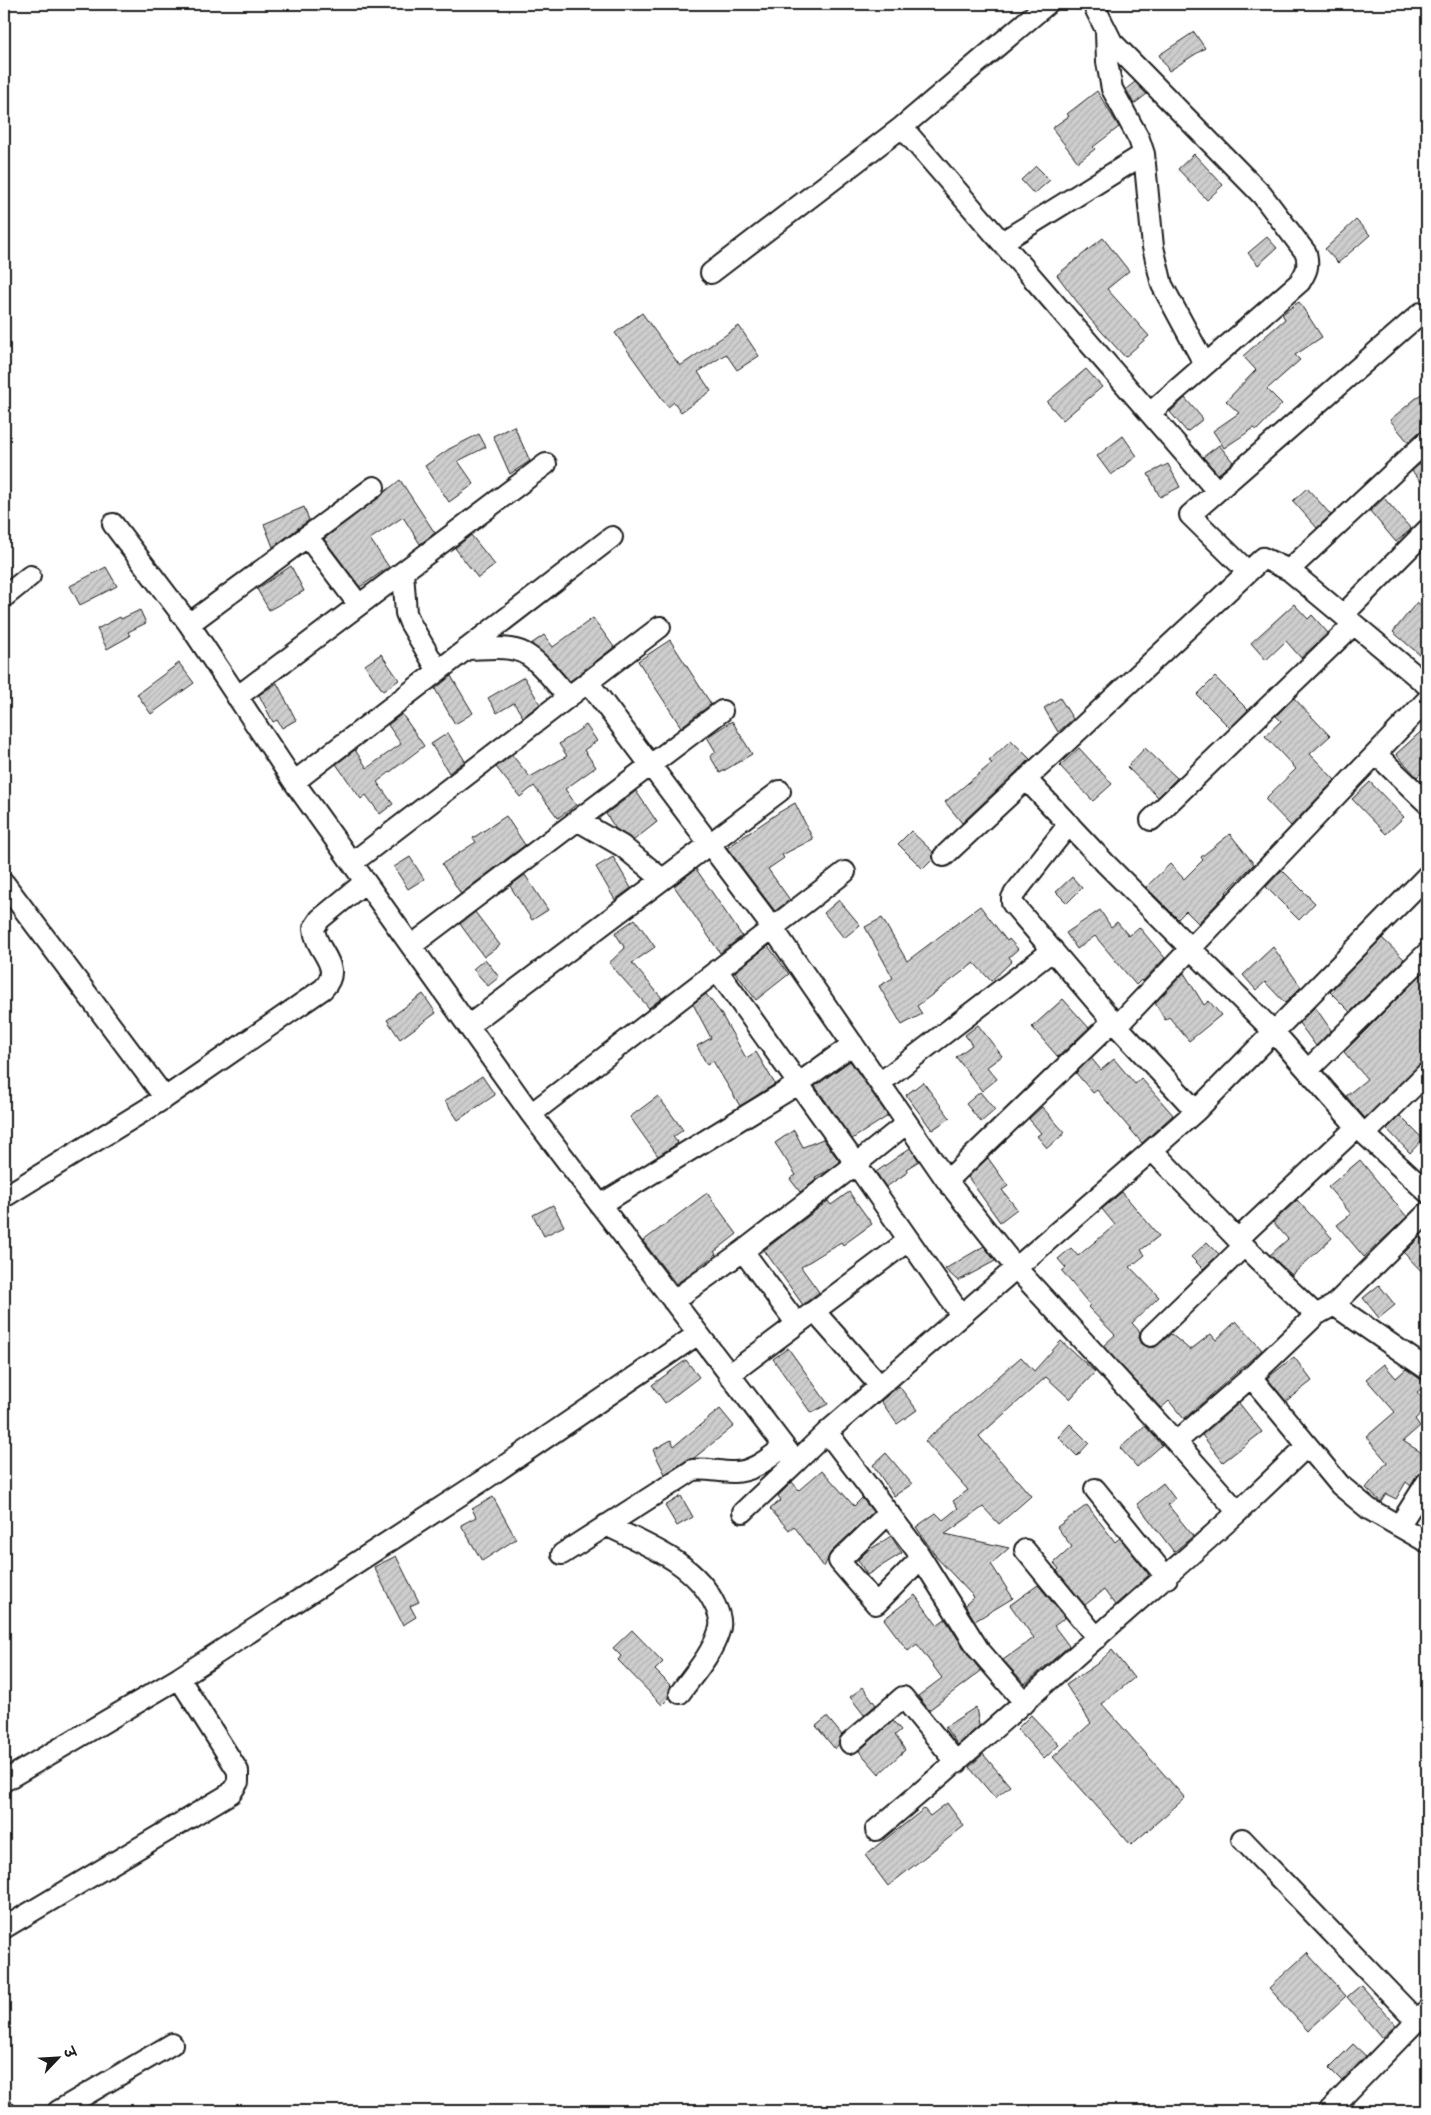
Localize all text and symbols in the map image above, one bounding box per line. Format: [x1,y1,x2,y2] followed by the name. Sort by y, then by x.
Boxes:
[32,2032,82,2082] north arrow
[58,2043,80,2062] text: उ

